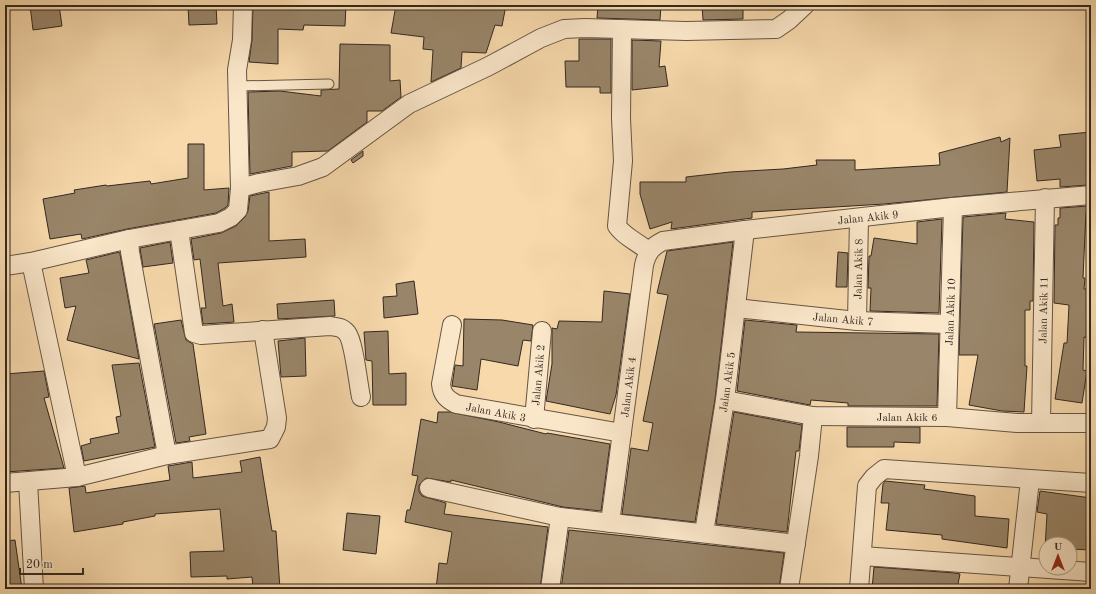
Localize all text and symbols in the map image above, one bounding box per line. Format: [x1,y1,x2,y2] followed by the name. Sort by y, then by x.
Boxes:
[837,210,899,227] street label: Jalan Akik 9
[853,238,866,300] street label: Jalan Akik 8
[1038,276,1051,344] street label: Jalan Akik 11
[945,278,958,346] street label: Jalan Akik 10
[812,312,874,329] street label: Jalan Akik 7
[531,344,548,406] street label: Jalan Akik 2
[719,351,738,413] street label: Jalan Akik 5
[620,356,639,418] street label: Jalan Akik 4
[465,402,527,425] street label: Jalan Akik 3
[876,413,938,424] street label: Jalan Akik 6
[1038,536,1078,576] north arrow
[1054,542,1063,553] text: U
[20,550,83,576] scale bar
[26,559,53,571] text: 20 m

